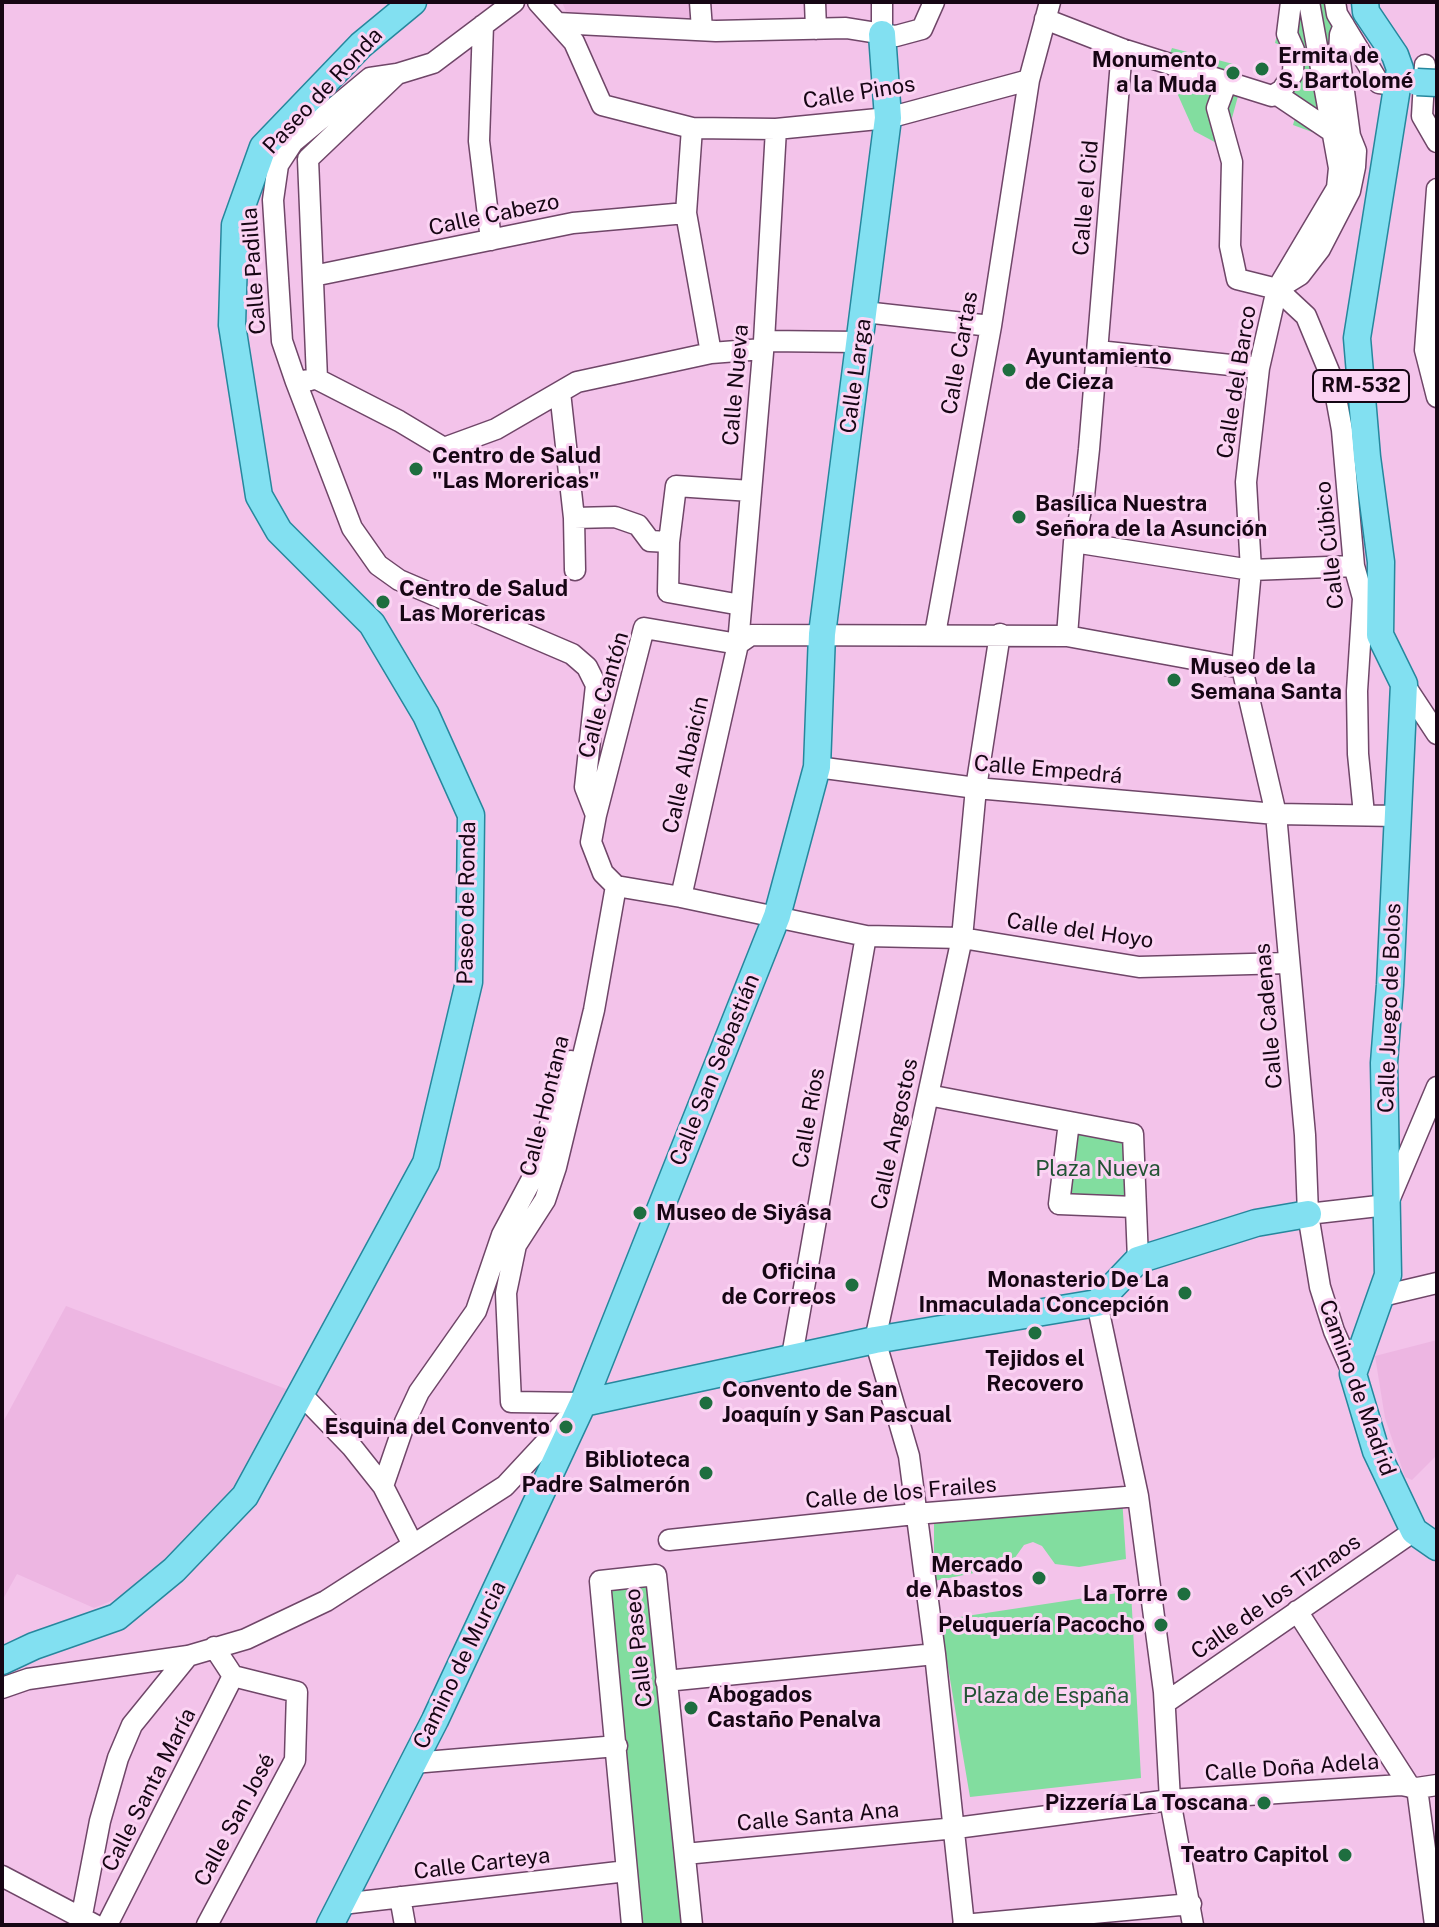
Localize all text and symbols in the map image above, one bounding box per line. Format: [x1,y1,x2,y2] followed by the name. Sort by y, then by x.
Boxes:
[258,22,388,160] street label: Paseo de Ronda
[1278,43,1413,94] place label: Ermita de S. Bartolomé
[1092,47,1217,98] place label: Monumento a la Muda
[1253,60,1271,78] marker: Ermita de S. Bartolomé
[1224,64,1242,82] marker: Monumento a la Muda
[801,71,917,115] street label: Calle Pinos
[1068,139,1104,257] street label: Calle el Cid
[426,188,562,242] street label: Calle Cabezo
[236,207,272,335] street label: Calle Padilla
[936,289,984,417] street label: Calle Cartas
[1212,304,1262,460] street label: Calle del Barco
[835,317,877,435] street label: Calle Larga
[718,323,754,447] street label: Calle Nueva
[1025,344,1172,396] place label: Ayuntamiento de Cieza
[1000,361,1018,379] marker: Ayuntamiento de Cieza
[1313,370,1409,402] road number: RM-532
[432,443,601,494] place label: Centro de Salud "Las Morericas"
[407,460,425,478] marker: Centro de Salud "Las Morericas"
[1310,480,1350,610] street label: Calle Cúbico
[1035,491,1267,542] place label: Basílica Nuestra Señora de la Asunción
[1010,508,1028,526] marker: Basílica Nuestra Señora de la Asunción
[399,576,568,628] place label: Centro de Salud Las Morericas
[374,593,392,611] marker: Centro de Salud Las Morericas
[573,629,635,761] street label: Calle Cantón
[1190,654,1342,706] place label: Museo de la Semana Santa
[1165,671,1183,689] marker: Museo de la Semana Santa
[657,694,715,836] street label: Calle Albaicín
[973,750,1123,790] street label: Calle Empedrá
[452,821,482,985] street label: Paseo de Ronda
[1373,903,1407,1113] street label: Calle Juego de Bolos
[1005,908,1155,954] street label: Calle del Hoyo
[1249,942,1289,1090] street label: Calle Cadenas
[665,970,765,1170] street label: Calle San Sebastián
[515,1033,575,1179] street label: Calle Hontana
[866,1056,924,1212] street label: Calle Angostos
[787,1066,831,1170] street label: Calle Ríos
[1035,1156,1161,1182] park label: Plaza Nueva
[656,1200,832,1226] place label: Museo de Siyâsa
[631,1204,649,1222] marker: Museo de Siyâsa
[721,1259,836,1310] place label: Oficina de Correos
[918,1267,1169,1318] place label: Monasterio De La Inmaculada Concepción
[843,1276,861,1294] marker: Oficina de Correos
[1176,1284,1194,1302] marker: Monasterio De La Inmaculada Concepción
[1313,1296,1401,1480] street label: Camino de Madrid
[1026,1324,1044,1342] marker: Tejidos el Recovero
[985,1346,1085,1398] place label: Tejidos el Recovero
[722,1377,952,1428] place label: Convento de San Joaquín y San Pascual
[697,1394,715,1412] marker: Convento de San Joaquín y San Pascual
[324,1414,550,1440] place label: Esquina del Convento
[557,1418,575,1436] marker: Esquina del Convento
[522,1447,690,1498] place label: Biblioteca Padre Salmerón
[697,1464,715,1482] marker: Biblioteca Padre Salmerón
[804,1471,998,1515] street label: Calle de los Frailes
[1186,1529,1366,1665] street label: Calle de los Tiznaos
[906,1552,1023,1604] place label: Mercado de Abastos
[1030,1569,1048,1587] marker: Mercado de Abastos
[408,1577,512,1753] street label: Camino de Murcia
[1083,1581,1168,1607] place label: La Torre
[1175,1585,1193,1603] marker: La Torre
[620,1587,658,1709] street label: Calle Paseo
[938,1612,1145,1638] place label: Peluquería Pacocho
[1152,1616,1170,1634] marker: Peluquería Pacocho
[707,1682,881,1734] place label: Abogados Castaño Penalva
[963,1683,1129,1709] park label: Plaza de España
[682,1699,700,1717] marker: Abogados Castaño Penalva
[96,1704,202,1876] street label: Calle Santa María
[189,1749,281,1891] street label: Calle San José
[1204,1749,1380,1787] street label: Calle Doña Adela
[1045,1790,1248,1816] place label: Pizzería La Toscana
[1255,1794,1273,1812] marker: Pizzería La Toscana
[736,1797,900,1837] street label: Calle Santa Ana
[1181,1842,1329,1868] place label: Teatro Capitol
[412,1843,552,1885] street label: Calle Carteya
[1336,1846,1354,1864] marker: Teatro Capitol

